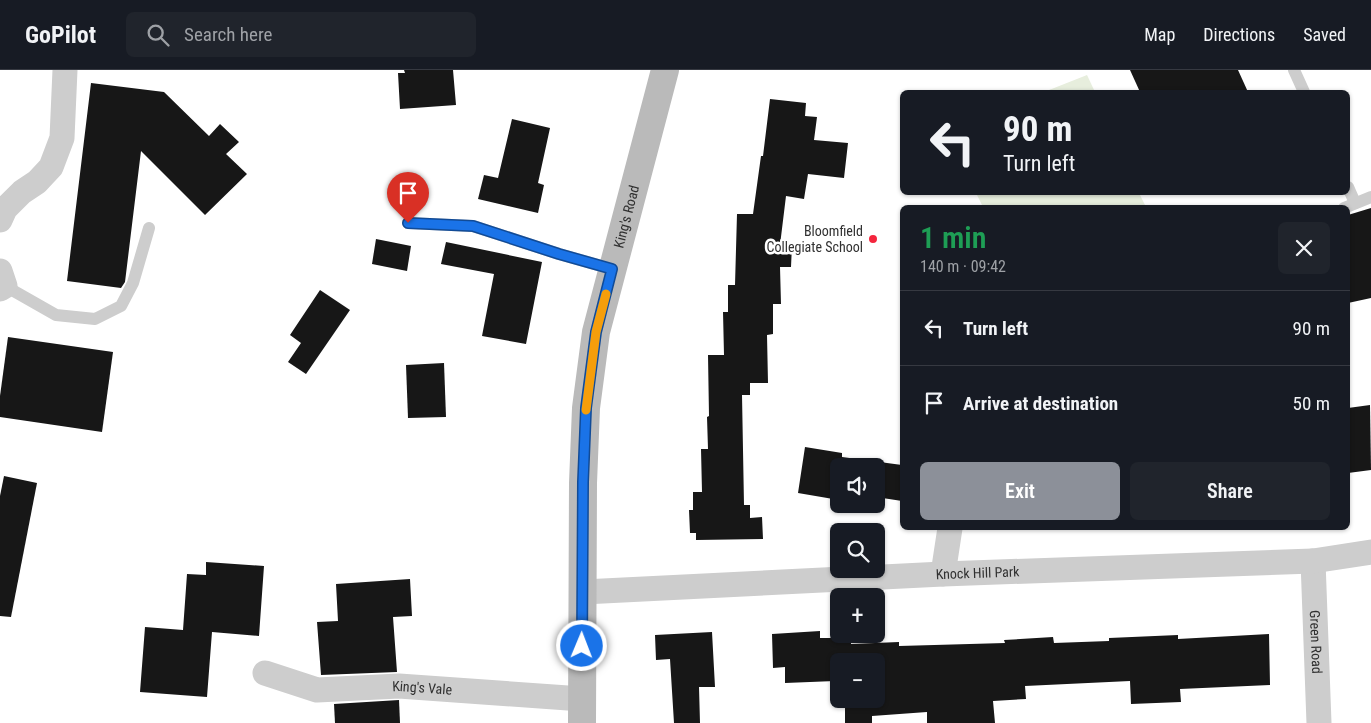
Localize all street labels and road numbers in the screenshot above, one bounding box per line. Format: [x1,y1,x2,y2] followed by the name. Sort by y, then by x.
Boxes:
[610,184,642,250] street label: King's Road
[935,563,1020,582] street label: Knock Hill Park
[1307,610,1325,674] street label: Green Road
[392,678,453,698] street label: King's Vale

